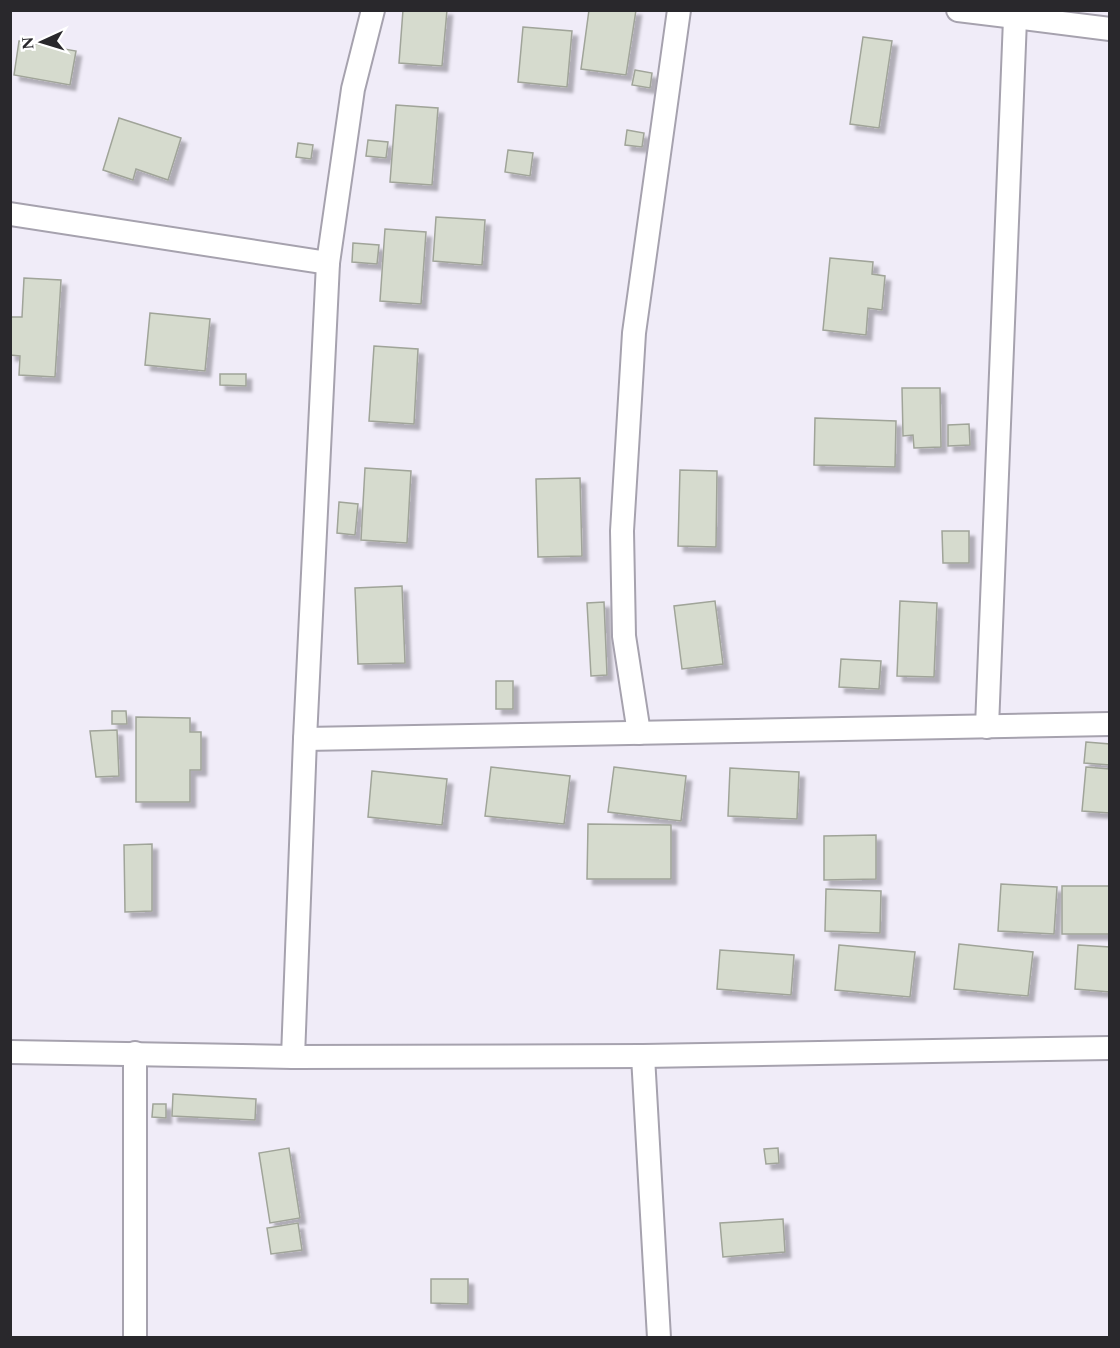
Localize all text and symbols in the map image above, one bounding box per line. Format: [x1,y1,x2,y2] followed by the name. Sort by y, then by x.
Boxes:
[12,12,72,72] north arrow
[16,36,40,50] text: N

